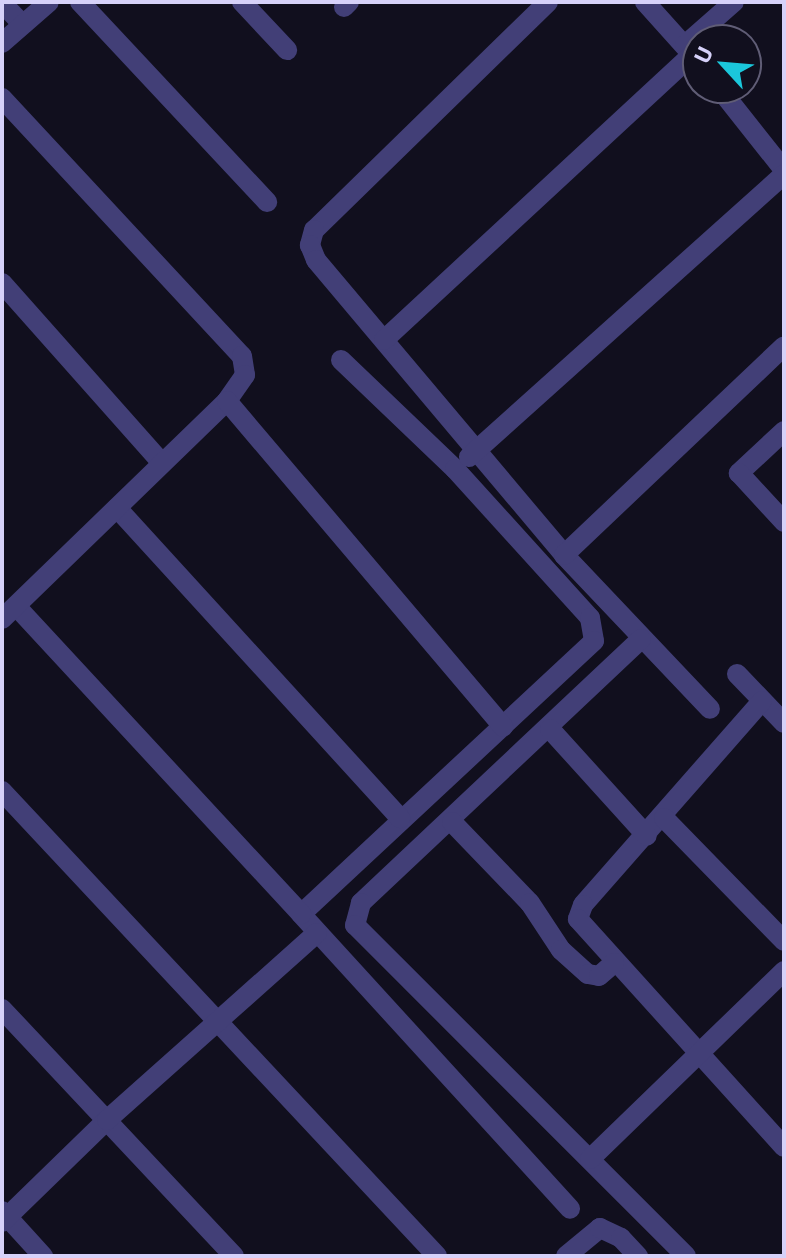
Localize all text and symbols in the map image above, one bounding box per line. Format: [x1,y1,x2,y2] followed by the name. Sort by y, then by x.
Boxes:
[682,24,762,104] north arrow
[687,42,717,67] text: U

